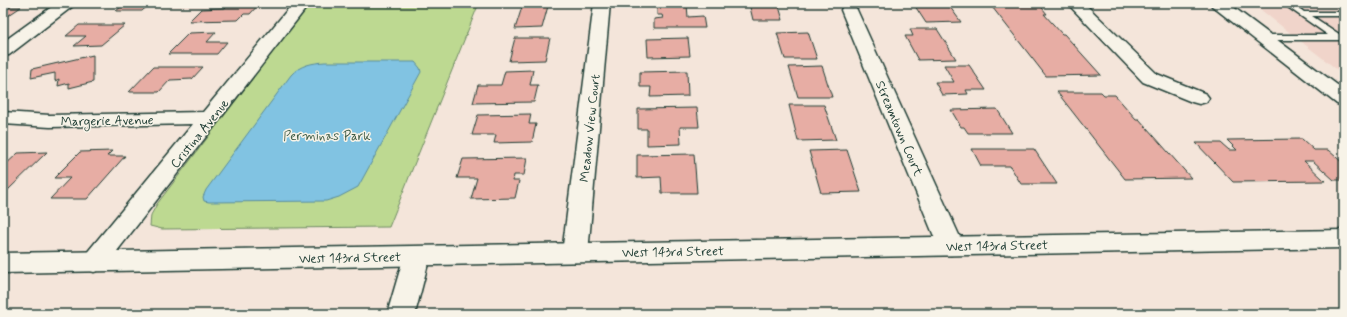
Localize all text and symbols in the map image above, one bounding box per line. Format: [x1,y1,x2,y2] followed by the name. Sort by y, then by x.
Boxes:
[576,73,605,183] street label: Meadow View Court
[871,78,927,179] street label: Streamtown Court
[167,96,233,172] street label: Cristina Avenue
[60,112,154,132] street label: Margerie Avenue
[283,128,371,145] park label: Perminas Park
[946,237,1048,256] street label: West 143rd Street
[622,243,724,262] street label: West 143rd Street
[299,249,401,268] street label: West 143rd Street

